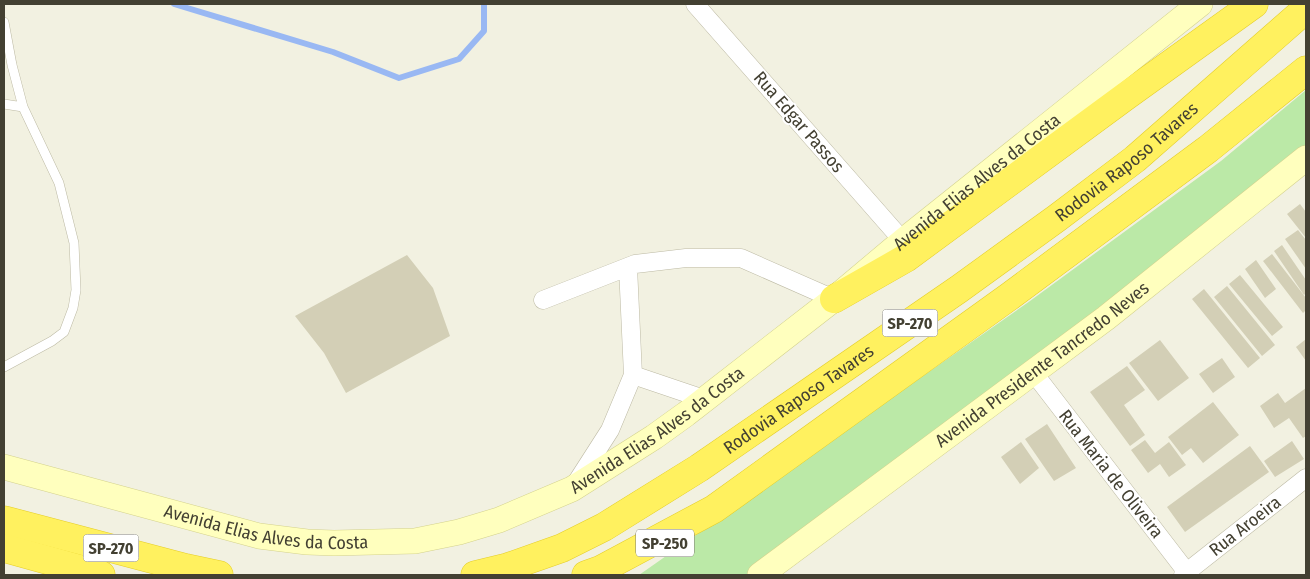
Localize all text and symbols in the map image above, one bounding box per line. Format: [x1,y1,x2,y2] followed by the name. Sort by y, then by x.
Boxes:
[749,67,849,177] street label: Rua Edgar Passos
[1051,98,1203,226] street label: Rodovia Raposo Tavares
[889,109,1065,255] street label: Avenida Elias Alves da Costa
[931,277,1154,452] street label: Avenida Presidente Tancredo Neves
[882,309,938,336] road number: SP-270
[719,340,878,459] street label: Rodovia Raposo Tavares
[566,362,749,498] street label: Avenida Elias Alves da Costa
[1054,405,1168,543] street label: Rua Maria de Oliveira
[1205,491,1285,561] street label: Rua Aroeira
[162,500,369,554] street label: Avenida Elias Alves da Costa
[636,530,694,556] road number: SP-250
[84,534,138,562] road number: SP-270

